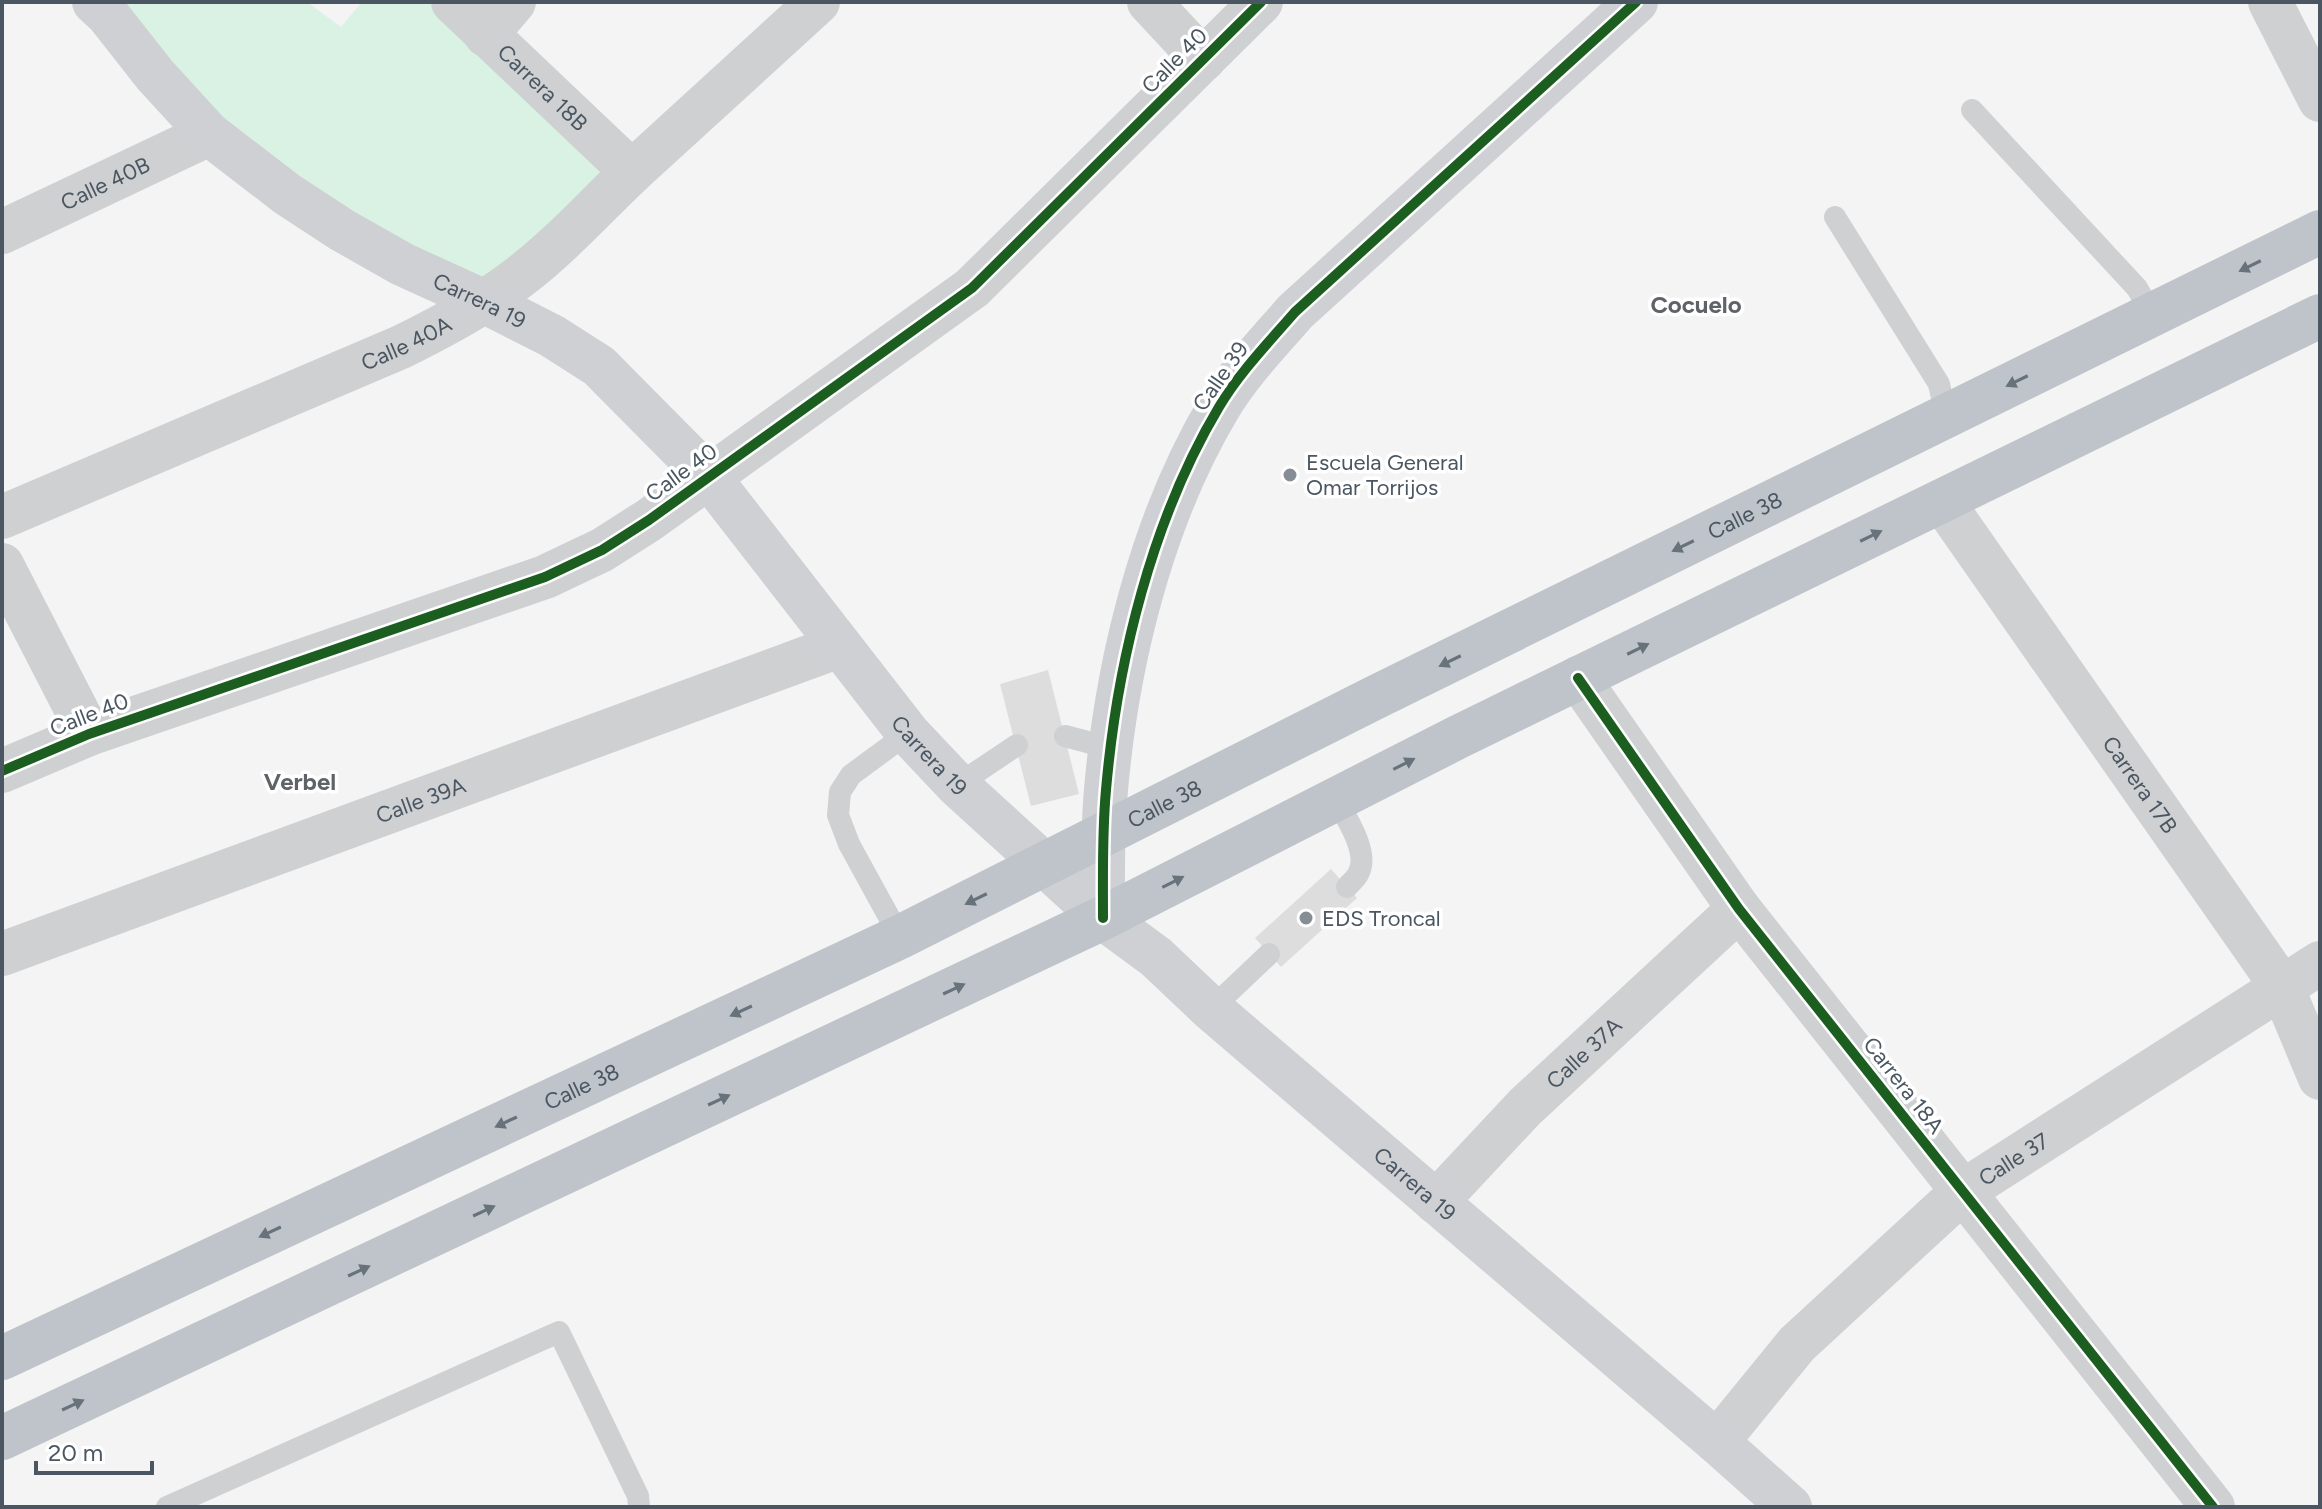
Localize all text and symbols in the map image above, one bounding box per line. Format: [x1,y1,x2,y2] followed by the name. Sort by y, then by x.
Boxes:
[1136,22,1213,99] street label: Calle 40
[492,39,593,137] street label: Carrera 18B
[56,151,154,216] street label: Calle 40B
[2238,259,2262,273] one-way arrow
[429,267,530,334] street label: Carrera 19
[1650,290,1742,319] district label: Cocuelo
[357,310,456,376] street label: Calle 40A
[1187,336,1254,416] street label: Calle 39
[2005,374,2028,388] one-way arrow
[640,437,722,507] street label: Calle 40
[1306,449,1463,501] place label: Escuela General Omar Torrijos
[1281,466,1299,484] marker: Escuela General Omar Torrijos
[1703,486,1787,546] street label: Calle 38
[1860,529,1883,542] one-way arrow
[1672,539,1695,552] one-way arrow
[1626,642,1649,656] one-way arrow
[1438,654,1461,667] one-way arrow
[46,687,132,742] street label: Calle 40
[885,710,973,802] street label: Carrera 19
[2097,731,2183,839] street label: Carrera 17B
[1393,758,1416,771] one-way arrow
[264,767,336,796] district label: Verbel
[372,772,469,829] street label: Calle 39A
[1123,774,1206,834] street label: Calle 38
[1161,876,1184,889] one-way arrow
[964,892,987,906] one-way arrow
[1322,905,1441,932] place label: EDS Troncal
[1297,909,1315,927] marker: EDS Troncal
[942,982,965,996] one-way arrow
[730,1004,753,1018] one-way arrow
[1541,1012,1627,1095] street label: Calle 37A
[1857,1031,1950,1139] street label: Carrera 18A
[540,1058,624,1116] street label: Calle 38
[707,1093,731,1107] one-way arrow
[494,1115,518,1129] one-way arrow
[1974,1127,2054,1192] street label: Calle 37
[1368,1141,1461,1227] street label: Carrera 19
[472,1204,496,1218] one-way arrow
[259,1225,282,1239] one-way arrow
[347,1264,370,1278] one-way arrow
[61,1398,84,1412] one-way arrow
[36,1425,152,1475] scale bar
[48,1438,103,1467] text: 20 m

